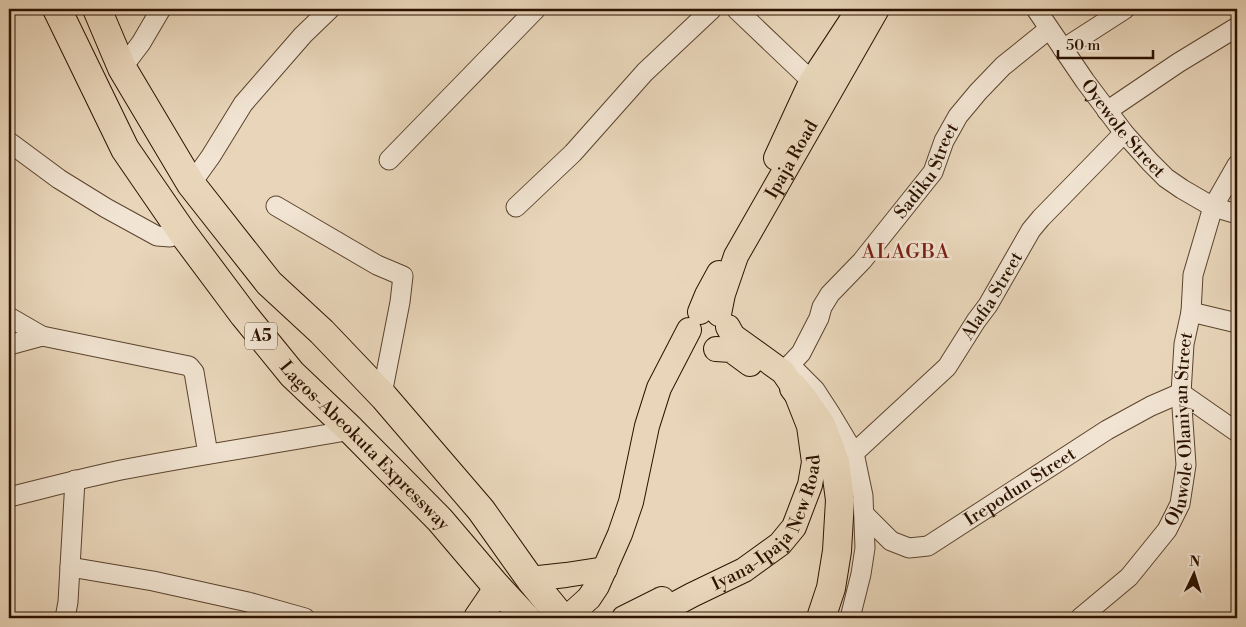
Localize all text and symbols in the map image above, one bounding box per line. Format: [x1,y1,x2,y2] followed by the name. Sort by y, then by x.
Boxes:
[1058,28,1154,60] scale bar
[1066,36,1100,55] text: 50 m
[1076,74,1171,183] street label: Oyewole Street
[760,115,823,203] street label: Ipaja Road
[889,118,964,223] street label: Sadiku Street
[861,240,950,265] district label: ALAGBA
[955,247,1028,345] street label: Alafia Street
[245,322,277,350] road number: A5
[1159,329,1198,530] street label: Oluwole Olaniyan Street
[274,356,455,535] street label: Lagos-Abeokuta Expressway
[960,442,1080,531] street label: Irepodun Street
[708,453,826,595] street label: Iyana-Ipaja New Road
[1168,550,1218,600] north arrow
[1189,553,1201,571] text: N

